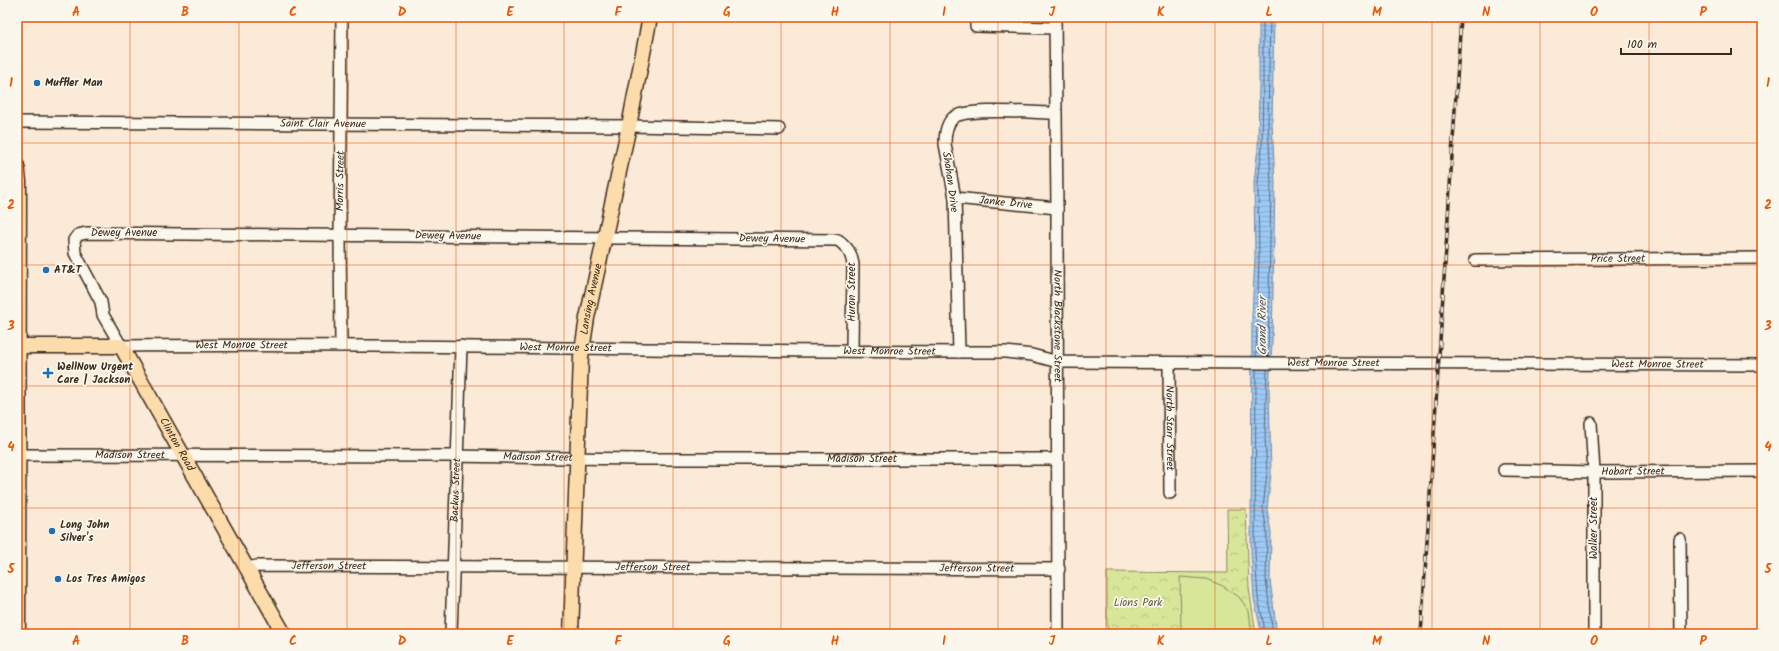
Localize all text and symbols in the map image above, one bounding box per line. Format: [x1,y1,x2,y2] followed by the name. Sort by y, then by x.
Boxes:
[72,2,80,23] text: A
[181,2,189,23] text: B
[289,2,297,23] text: C
[398,2,407,23] text: D
[506,2,514,23] text: E
[614,2,622,23] text: F
[723,2,731,23] text: G
[831,2,840,23] text: H
[942,2,946,23] text: I
[1049,2,1056,23] text: J
[1157,2,1165,23] text: K
[1265,2,1273,23] text: L
[1372,2,1382,23] text: M
[1482,2,1491,23] text: N
[1590,2,1598,23] text: O
[1699,2,1707,23] text: P
[1621,30,1731,56] scale bar
[1627,35,1658,54] text: 100 m
[9,73,13,94] text: 1
[1766,73,1770,94] text: 1
[45,74,103,92] place label: Muffler Man
[32,78,42,88] marker: Muffler Man
[280,115,366,133] street label: Saint Clair Avenue
[331,150,350,211] street label: Morris Street
[937,150,963,214] street label: Shahan Drive
[978,191,1033,215] street label: Janke Drive
[7,195,15,216] text: 2
[1764,195,1772,216] text: 2
[91,224,157,242] street label: Dewey Avenue
[415,226,481,246] street label: Dewey Avenue
[739,229,805,249] street label: Dewey Avenue
[1591,250,1646,268] street label: Price Street
[54,261,83,279] place label: AT&T
[576,262,608,336] street label: Lansing Avenue
[843,262,861,322] street label: Huron Street
[41,265,51,275] marker: AT&T
[1048,270,1066,383] street label: North Blackstone Street
[1253,294,1272,355] water label: Grand River
[6,316,15,337] text: 3
[1763,316,1772,337] text: 3
[195,336,289,354] street label: West Monroe Street
[519,338,613,358] street label: West Monroe Street
[843,342,937,361] street label: West Monroe Street
[1287,354,1381,372] street label: West Monroe Street
[1611,355,1704,374] street label: West Monroe Street
[57,358,134,389] place label: WellNow Urgent Care | Jackson
[42,367,54,379] marker: WellNow Urgent Care | Jackson
[1160,385,1179,472] street label: North Starr Street
[154,414,199,475] street label: Clinton Road
[7,437,15,458] text: 4
[1764,437,1772,458] text: 4
[95,446,166,464] street label: Madison Street
[503,448,574,467] street label: Madison Street
[827,450,898,468] street label: Madison Street
[446,457,466,523] street label: Backus Street
[1601,463,1666,481] street label: Hobart Street
[1585,496,1603,559] street label: Walker Street
[60,516,109,547] place label: Long John Silver's
[47,526,57,536] marker: Long John Silver's
[291,557,367,575] street label: Jefferson Street
[615,558,691,577] street label: Jefferson Street
[7,559,16,580] text: 5
[1764,559,1773,580] text: 5
[939,560,1015,578] street label: Jefferson Street
[66,570,146,588] place label: Los Tres Amigos
[53,574,63,584] marker: Los Tres Amigos
[1114,594,1163,612] park label: Lions Park
[72,631,80,651] text: A
[181,631,189,651] text: B
[289,631,297,651] text: C
[398,631,407,651] text: D
[506,631,514,651] text: E
[614,631,622,651] text: F
[723,631,731,651] text: G
[831,631,840,651] text: H
[942,631,946,651] text: I
[1049,631,1056,651] text: J
[1157,631,1165,651] text: K
[1265,631,1273,651] text: L
[1372,631,1382,651] text: M
[1482,631,1491,651] text: N
[1590,631,1598,651] text: O
[1699,631,1707,651] text: P

